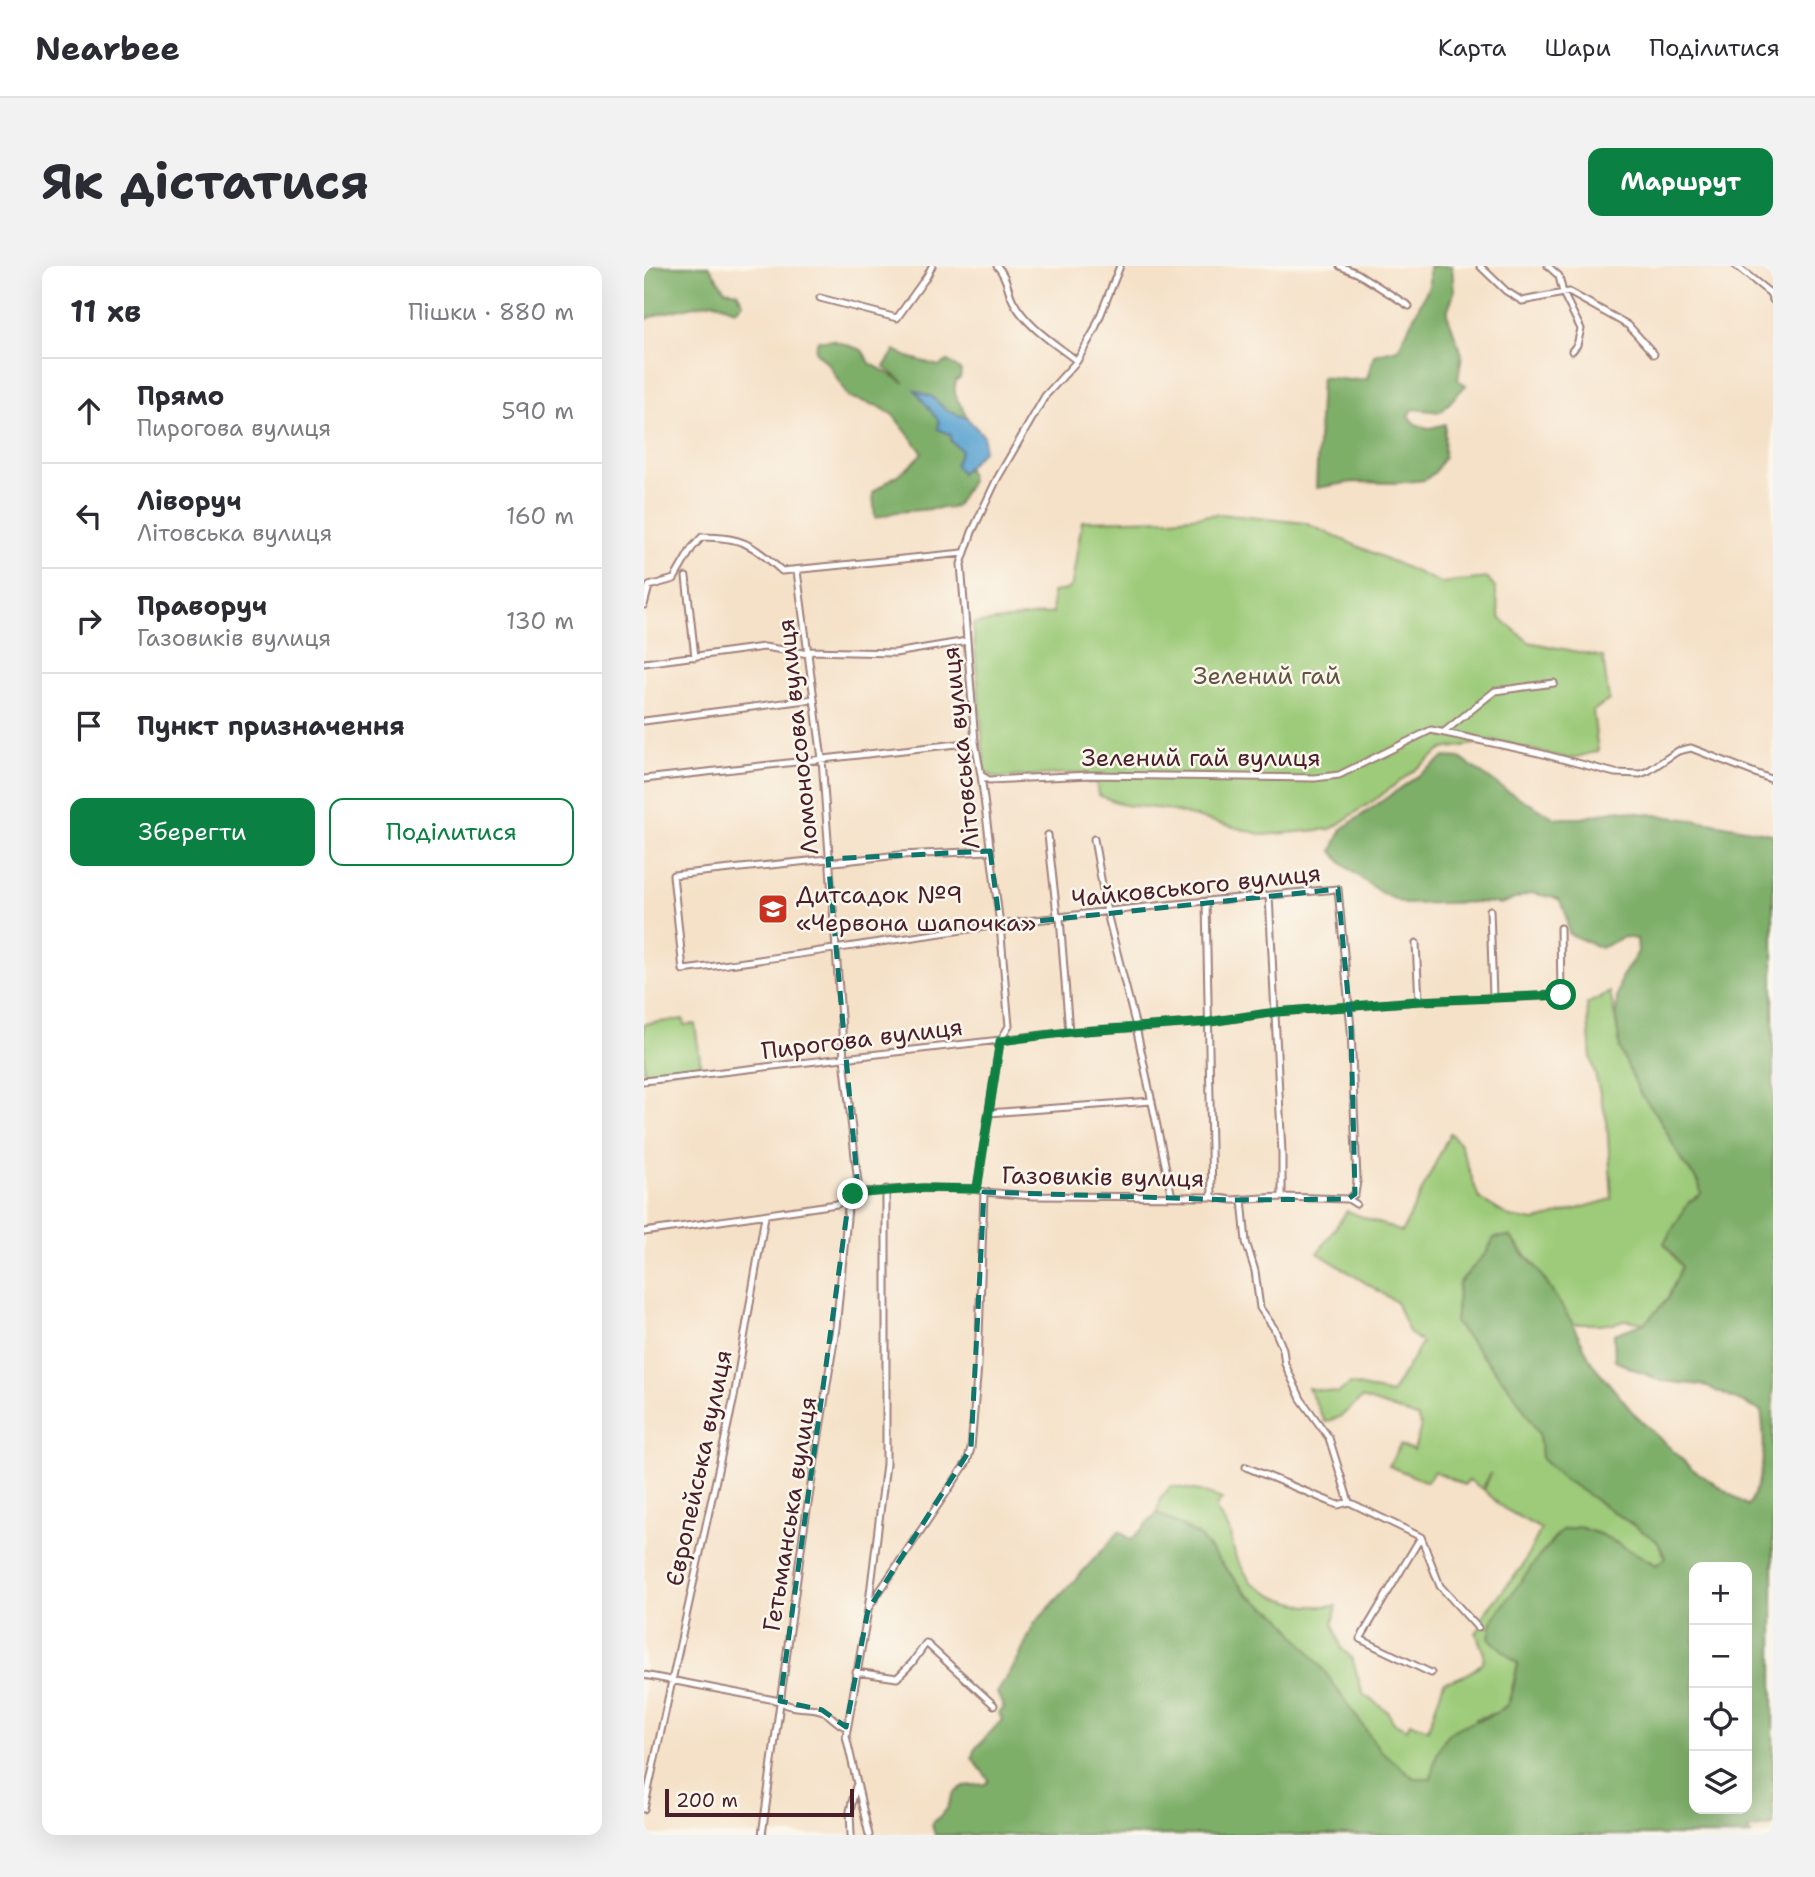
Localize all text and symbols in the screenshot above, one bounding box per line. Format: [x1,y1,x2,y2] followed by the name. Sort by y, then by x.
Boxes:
[35,26,180,71] text: Nearbee
[1438,32,1506,64] text: Карта
[1544,32,1611,64] text: Шари
[1649,32,1780,64] text: Поділитися
[1588,148,1773,216] button: Маршрут
[42,149,369,215] text: Як дістатися
[70,291,141,332] text: 11 хв
[408,297,574,327] text: Пішки · 880 m
[137,378,225,413] text: Прямо
[70,392,108,430] icon: ahead
[501,396,574,426] text: 590 m
[137,413,331,443] text: Пирогова вулиця
[137,483,242,518] text: Ліворуч
[70,497,108,535] icon: left
[506,501,574,531] text: 160 m
[137,518,332,548] text: Літовська вулиця
[137,588,267,623] text: Праворуч
[70,602,108,640] icon: right
[506,606,574,636] text: 130 m
[770,617,826,857] street label: Ломоносова вулиця
[137,623,331,653] text: Газовиків вулиця
[934,645,988,851] street label: Літовська вулиця
[1193,660,1341,692] park label: Зелений гай
[70,707,108,745] icon: arrive
[137,708,405,743] text: Пункт призначення
[1081,742,1321,774] street label: Зелений гай вулиця
[70,798,315,866] button: Зберегти
[329,798,574,866] button: Поділитися
[1070,857,1322,915] street label: Чайковського вулиця
[796,879,1036,939] place label: Дитсадок №9 «Червона шапочка»
[756,892,790,926] school or university icon: Дитсадок №9 «Червона шапочка»
[1545,979,1576,1010] route start
[759,1011,965,1067] street label: Пирогова вулиця
[1001,1159,1205,1195] street label: Газовиків вулиця
[837,1178,868,1209] route end
[658,1347,740,1589] street label: Європейська вулиця
[756,1394,824,1634] street label: Гетьманська вулиця
[1689,1562,1752,1814] map controls
[1689,1562,1752,1625] button: +
[1689,1625,1752,1688] button: −
[1689,1688,1752,1751] button: locate
[1689,1751,1752,1814] button: layers
[665,1786,854,1818] scale bar
[676,1788,738,1813] text: 200 m

